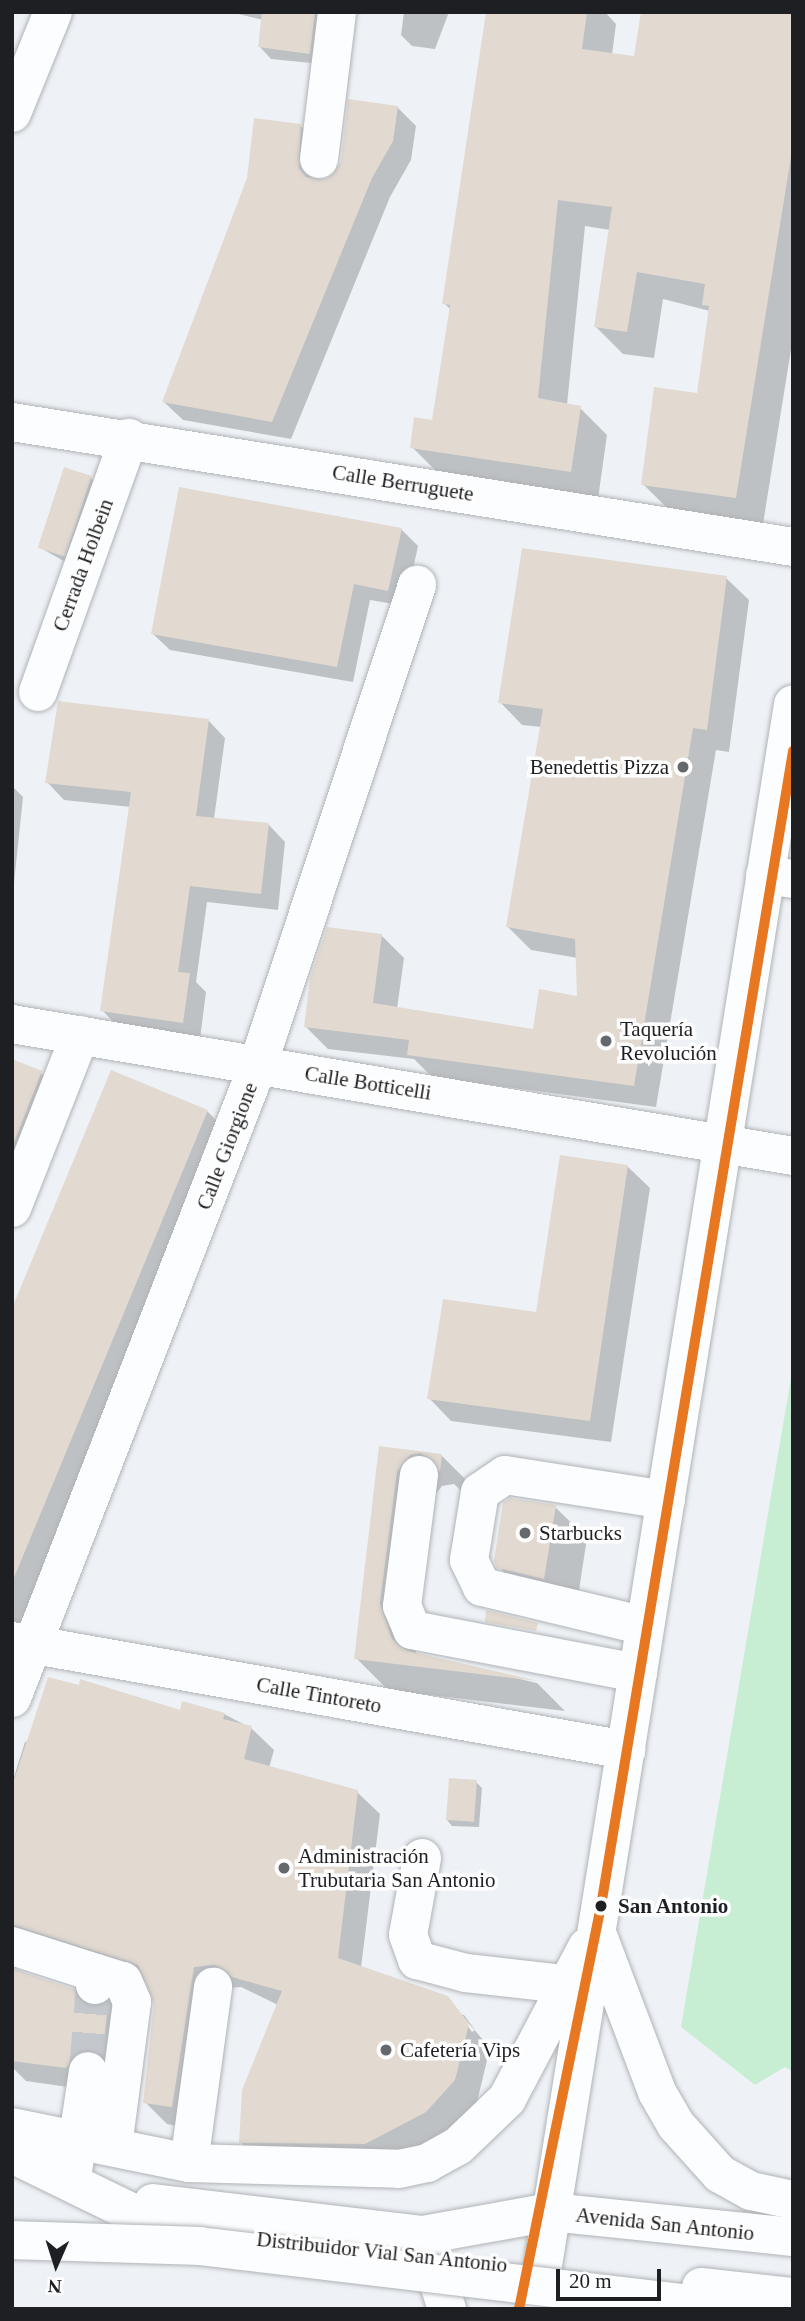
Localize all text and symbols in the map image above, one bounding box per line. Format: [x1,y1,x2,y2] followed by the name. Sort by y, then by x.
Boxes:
[330,459,476,507] street label: Calle Berruguete
[47,495,119,635] street label: Cerrada Holbein
[530,754,669,780] place label: Benedettis Pizza
[675,759,691,775] marker: Benedettis Pizza
[620,1016,717,1066] place label: Taquería Revolución
[598,1033,614,1049] marker: Taquería Revolución
[303,1061,433,1105] street label: Calle Botticelli
[191,1079,263,1213] street label: Calle Giorgione
[539,1520,622,1546] place label: Starbucks
[517,1525,533,1541] marker: Starbucks
[254,1672,384,1718] street label: Calle Tintoreto
[298,1843,497,1893] place label: Administración Trubutaria San Antonio
[276,1860,292,1876] marker: Administración Trubutaria San Antonio
[618,1893,729,1919] place label: San Antonio
[590,1895,612,1917] marker: San Antonio
[400,2037,521,2063] place label: Cafetería Vips
[378,2042,394,2058] marker: Cafetería Vips
[574,2202,756,2246] street label: Avenida San Antonio
[255,2226,509,2278] street label: Distribuidor Vial San Antonio
[21,2230,91,2300] north arrow
[560,2254,665,2298] scale bar
[569,2269,612,2293] text: 20 m
[47,2276,62,2297] text: N

